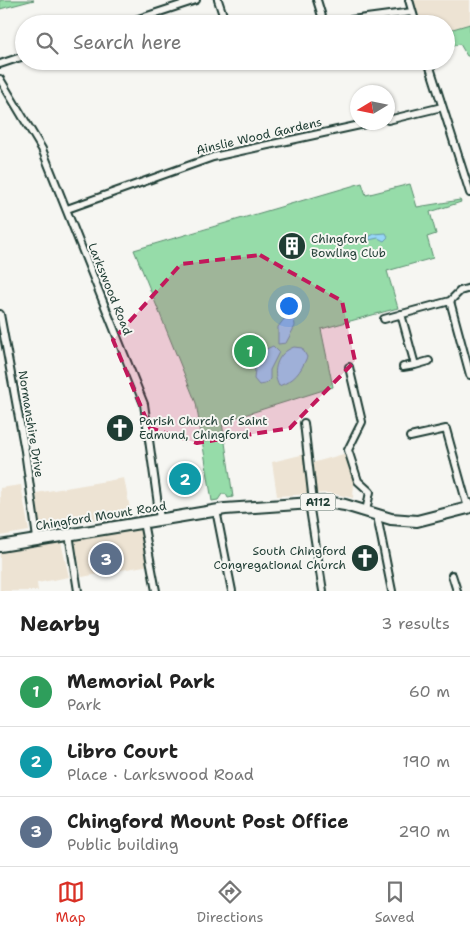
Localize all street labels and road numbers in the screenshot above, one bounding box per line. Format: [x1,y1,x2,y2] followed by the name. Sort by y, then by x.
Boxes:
[194,114,324,158] street label: Ainslie Wood Gardens
[84,241,136,338] street label: Larkswood Road
[15,369,47,479] street label: Normanshire Drive
[300,494,336,511] road number: A112
[34,498,168,534] street label: Chingford Mount Road

